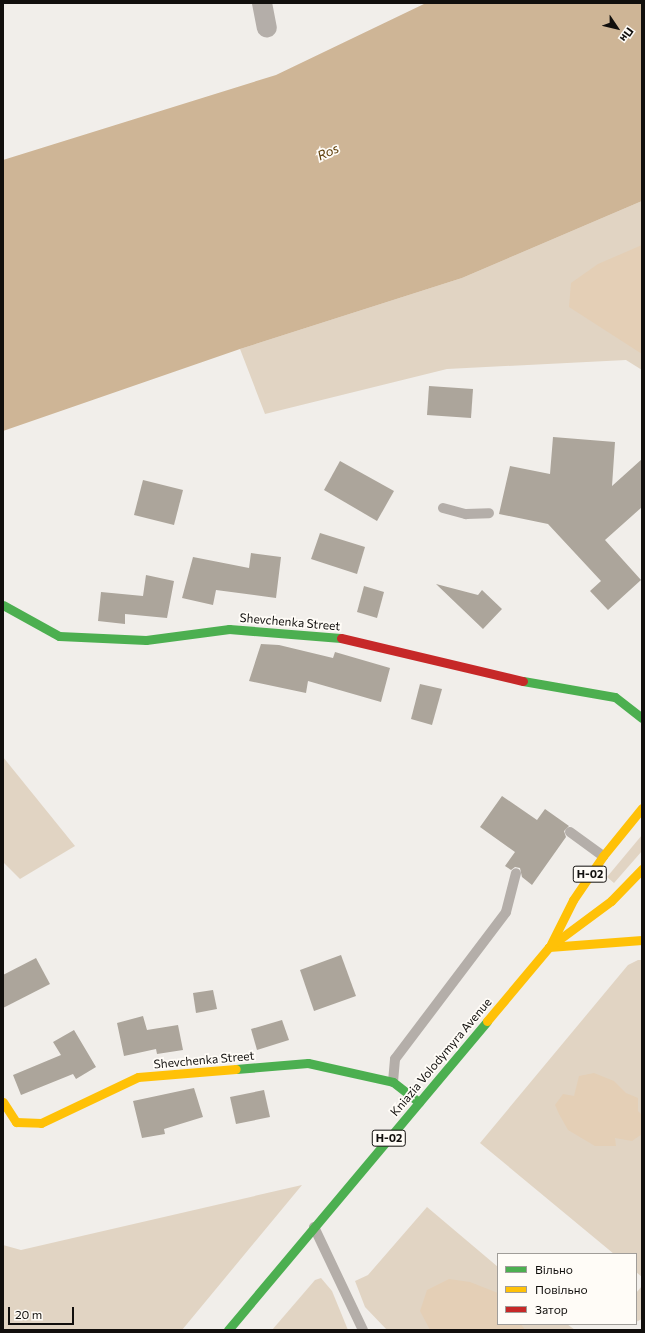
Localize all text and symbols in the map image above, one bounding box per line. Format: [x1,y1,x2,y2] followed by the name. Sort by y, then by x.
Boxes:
[597,8,637,48] north arrow
[618,25,637,45] text: Пн
[315,140,341,164] water label: Ros
[239,610,341,634] street label: Shevchenka Street
[572,865,608,883] road number: Н-02
[387,995,495,1119] street label: Kniazia Volodymyra Avenue
[153,1048,255,1072] street label: Shevchenka Street
[371,1129,407,1147] road number: Н-02
[497,1253,637,1325] legend
[535,1262,573,1276] text: Вільно
[535,1282,588,1296] text: Повільно
[10,1299,76,1325] scale bar
[535,1302,568,1316] text: Затор
[15,1307,42,1321] text: 20 m

